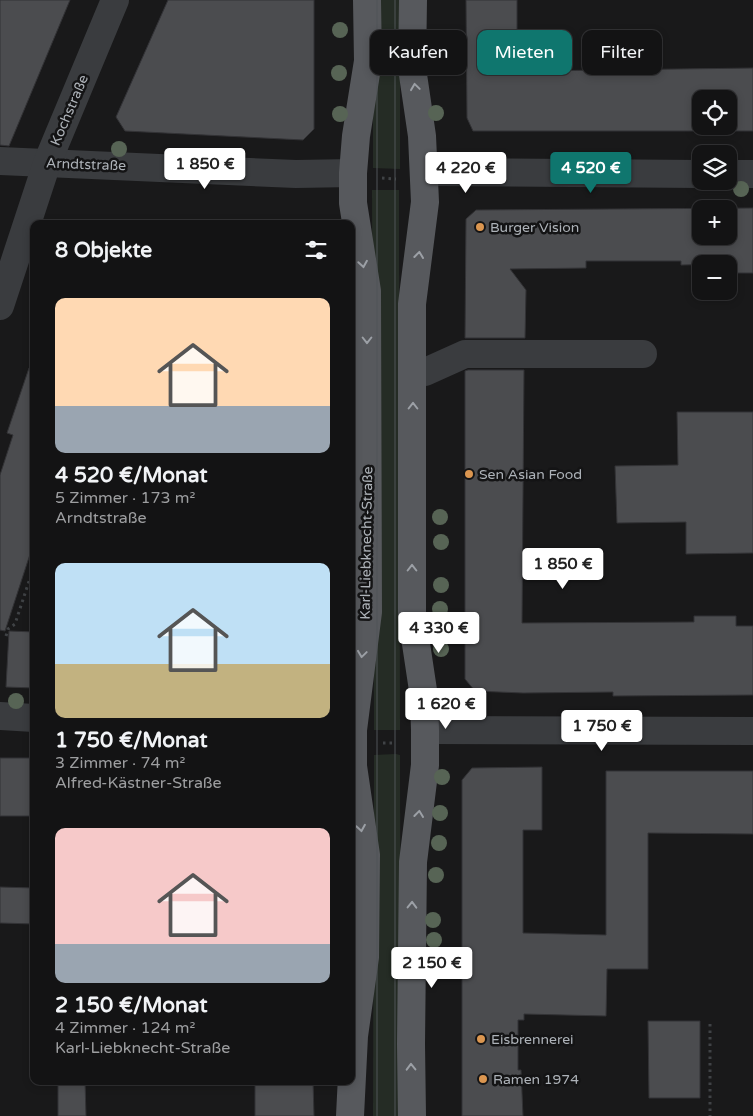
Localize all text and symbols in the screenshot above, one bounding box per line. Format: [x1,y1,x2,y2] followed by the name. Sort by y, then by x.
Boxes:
[370,30,467,75] chip: Kaufen
[477,30,572,75] chip: Mieten
[582,30,662,75] chip: Filter
[47,72,92,148] street label: Kochstraße
[411,83,421,92] one-way arrow
[692,90,737,300] map controls
[692,90,737,135] button: locate
[692,145,737,190] button: layers
[159,148,251,190] pin: 1 850 €
[420,152,512,194] pin: 4 220 €
[545,152,637,194] pin: 4 520 €
[175,154,235,174] text: 1 850 €
[46,155,126,174] street label: Arndtstraße
[436,158,496,178] text: 4 220 €
[561,158,621,178] text: 4 520 €
[692,200,737,245] button: +
[490,219,579,236] place label: Burger Vision
[474,221,486,233] marker: Burger Vision
[302,236,330,264] icon: filters
[55,238,152,263] text: 8 Objekte
[413,251,423,260] one-way arrow
[692,255,737,300] button: −
[357,260,367,269] one-way arrow
[148,330,238,420] icon: home
[362,336,372,344] one-way arrow
[408,401,418,409] one-way arrow
[55,463,207,488] text: 4 520 €/Monat
[357,466,376,620] street label: Karl-Liebknecht-Straße
[479,466,582,483] place label: Sen Asian Food
[463,468,475,480] marker: Sen Asian Food
[55,488,195,508] text: 5 Zimmer · 173 m²
[55,508,147,528] text: Arndtstraße
[517,548,609,590] pin: 1 850 €
[533,554,593,574] text: 1 850 €
[407,564,417,572] one-way arrow
[148,595,238,685] icon: home
[393,612,485,654] pin: 4 330 €
[409,618,469,638] text: 4 330 €
[357,649,367,658] one-way arrow
[400,688,492,730] pin: 1 620 €
[416,694,476,714] text: 1 620 €
[556,710,648,752] pin: 1 750 €
[572,716,632,736] text: 1 750 €
[55,728,207,753] text: 1 750 €/Monat
[55,753,185,773] text: 3 Zimmer · 74 m²
[55,773,222,793] text: Alfred-Kästner-Straße
[413,809,424,817] one-way arrow
[356,824,366,832] one-way arrow
[148,860,238,950] icon: home
[407,901,417,908] one-way arrow
[386,946,478,989] pin: 2 150 €
[402,953,462,973] text: 2 150 €
[55,993,207,1018] text: 2 150 €/Monat
[55,1018,195,1038] text: 4 Zimmer · 124 m²
[491,1031,574,1048] place label: Eisbrennerei
[475,1033,487,1045] marker: Eisbrennerei
[55,1038,230,1058] text: Karl-Liebknecht-Straße
[406,1063,416,1071] one-way arrow
[493,1071,579,1088] place label: Ramen 1974
[477,1073,489,1085] marker: Ramen 1974

